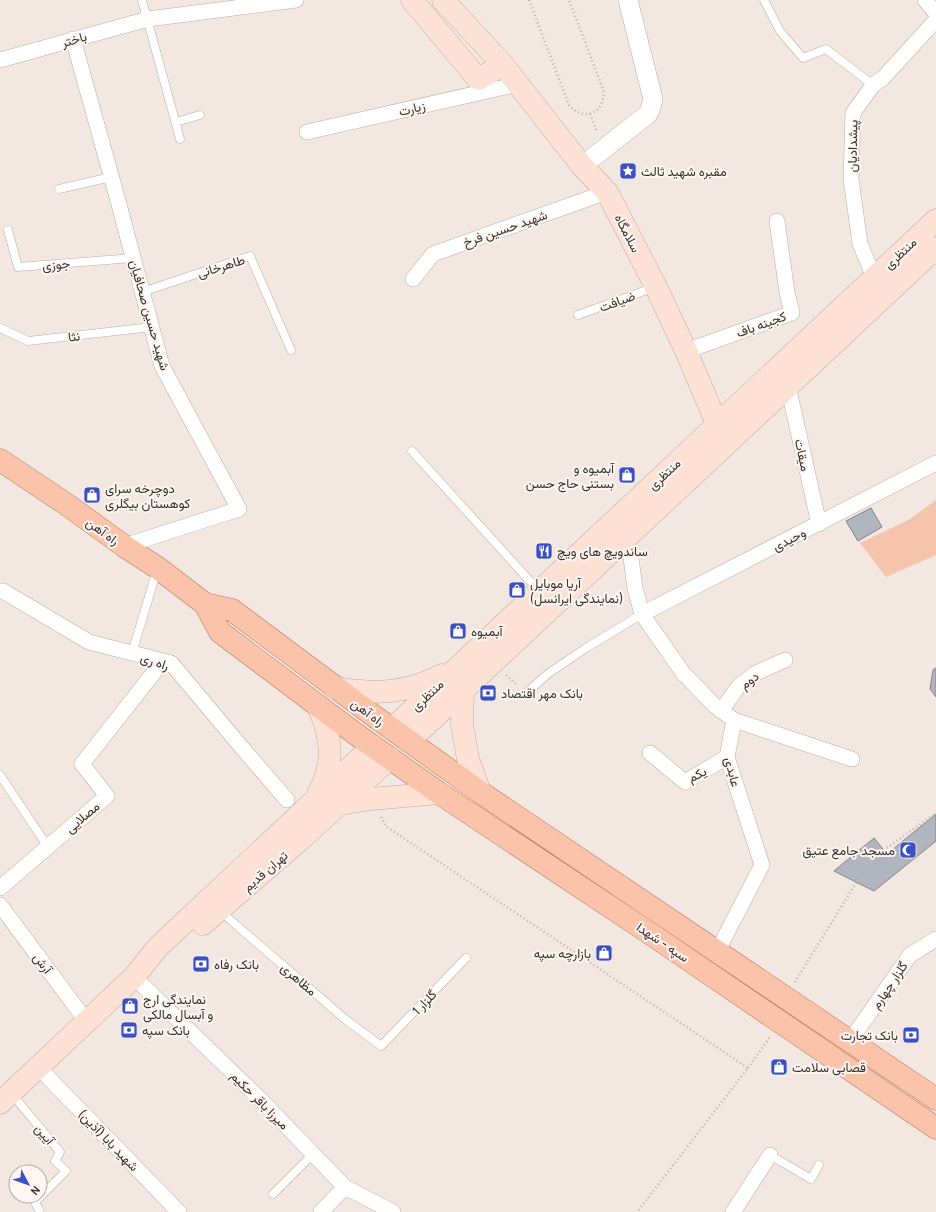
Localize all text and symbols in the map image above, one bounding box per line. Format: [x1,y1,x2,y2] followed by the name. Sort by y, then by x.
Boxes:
[59,28,89,51] street label: باختر
[397,97,427,120] street label: زیارت
[844,120,862,172] street label: پیشدادیان
[618,161,638,181] place icon: مقبره شهید ثالث
[641,163,727,180] place label: مقبره شهید ثالث
[461,206,550,252] street label: شهید حسین فرخ
[612,211,644,255] street label: سلامگاه
[880,234,920,273] street label: منتظری
[195,251,247,282] street label: طاهرخانی
[41,255,71,274] street label: جوزی
[126,258,173,372] street label: شهید حسین صحافیان
[597,287,637,315] street label: ضیافت
[734,308,788,340] street label: کجینه باف
[67,327,81,345] street label: نثا
[792,437,814,473] street label: میقات
[644,455,684,494] street label: منتظری
[526,460,615,493] place label: آبمیوه و بستنی حاج حسن
[617,465,637,485] shop icon: آبمیوه و بستنی حاج حسن
[105,480,190,512] place label: دوچرخه سرای کوهستان بیگلری
[82,485,102,505] shop icon: دوچرخه سرای کوهستان بیگلری
[83,514,123,549] street label: راه آهن
[770,524,809,555] street label: وحیدی
[534,541,554,561] restaurant icon: ساندویچ های ویچ
[557,543,648,561] place label: ساندویچ های ویچ
[530,575,623,607] place label: آریا موبایل (نمایندگی ایرانسل)
[507,580,527,600] shop icon: آریا موبایل (نمایندگی ایرانسل)
[448,621,468,641] shop icon: آبمیوه
[471,623,504,640] place label: آبمیوه
[138,649,171,674] street label: راه ری
[736,668,762,693] street label: دوم
[407,676,447,715] street label: منتظری
[478,683,498,703] bank icon: بانک مهر اقتصاد
[501,685,583,702] place label: بانک مهر اقتصاد
[348,695,388,730] street label: راه آهن
[721,755,744,789] street label: عابدی
[685,763,710,786] street label: یکم
[62,798,103,837] street label: مصلایی
[898,840,918,860] mosque icon: مسجد جامع عتیق
[802,842,895,860] place label: مسجد جامع عتیق
[239,847,291,896] street label: تهران قدیم
[633,919,692,967] street label: سپه - شهدا
[594,943,614,963] shop icon: بازارچه سپه
[534,945,591,963] place label: بازارچه سپه
[29,949,57,978] street label: آرش
[191,954,211,974] bank icon: بانک رفاه
[214,956,259,973] place label: بانک رفاه
[867,958,913,1013] street label: گلزار چهارم
[277,959,320,1000] street label: مظاهری
[408,986,441,1019] street label: گلزار 1
[143,991,214,1023] place label: نمایندگی ارج و آبسال مالکی
[120,996,140,1016] shop icon: نمایندگی ارج و آبسال مالکی
[119,1020,139,1040] bank icon: بانک سپه
[142,1022,190,1040] place label: بانک سپه
[901,1025,921,1045] bank icon: بانک تجارت
[841,1027,898,1044] place label: بانک تجارت
[769,1057,789,1077] shop icon: قصابی سلامت
[792,1059,866,1076] place label: قصابی سلامت
[227,1068,293,1133] street label: میرزا باقر حکیم
[75,1106,143,1175] street label: شهید بابا (آذین)
[31,1120,59,1149] street label: آیین
[8,1164,48,1204] north arrow
[28,1183,43,1198] text: N

